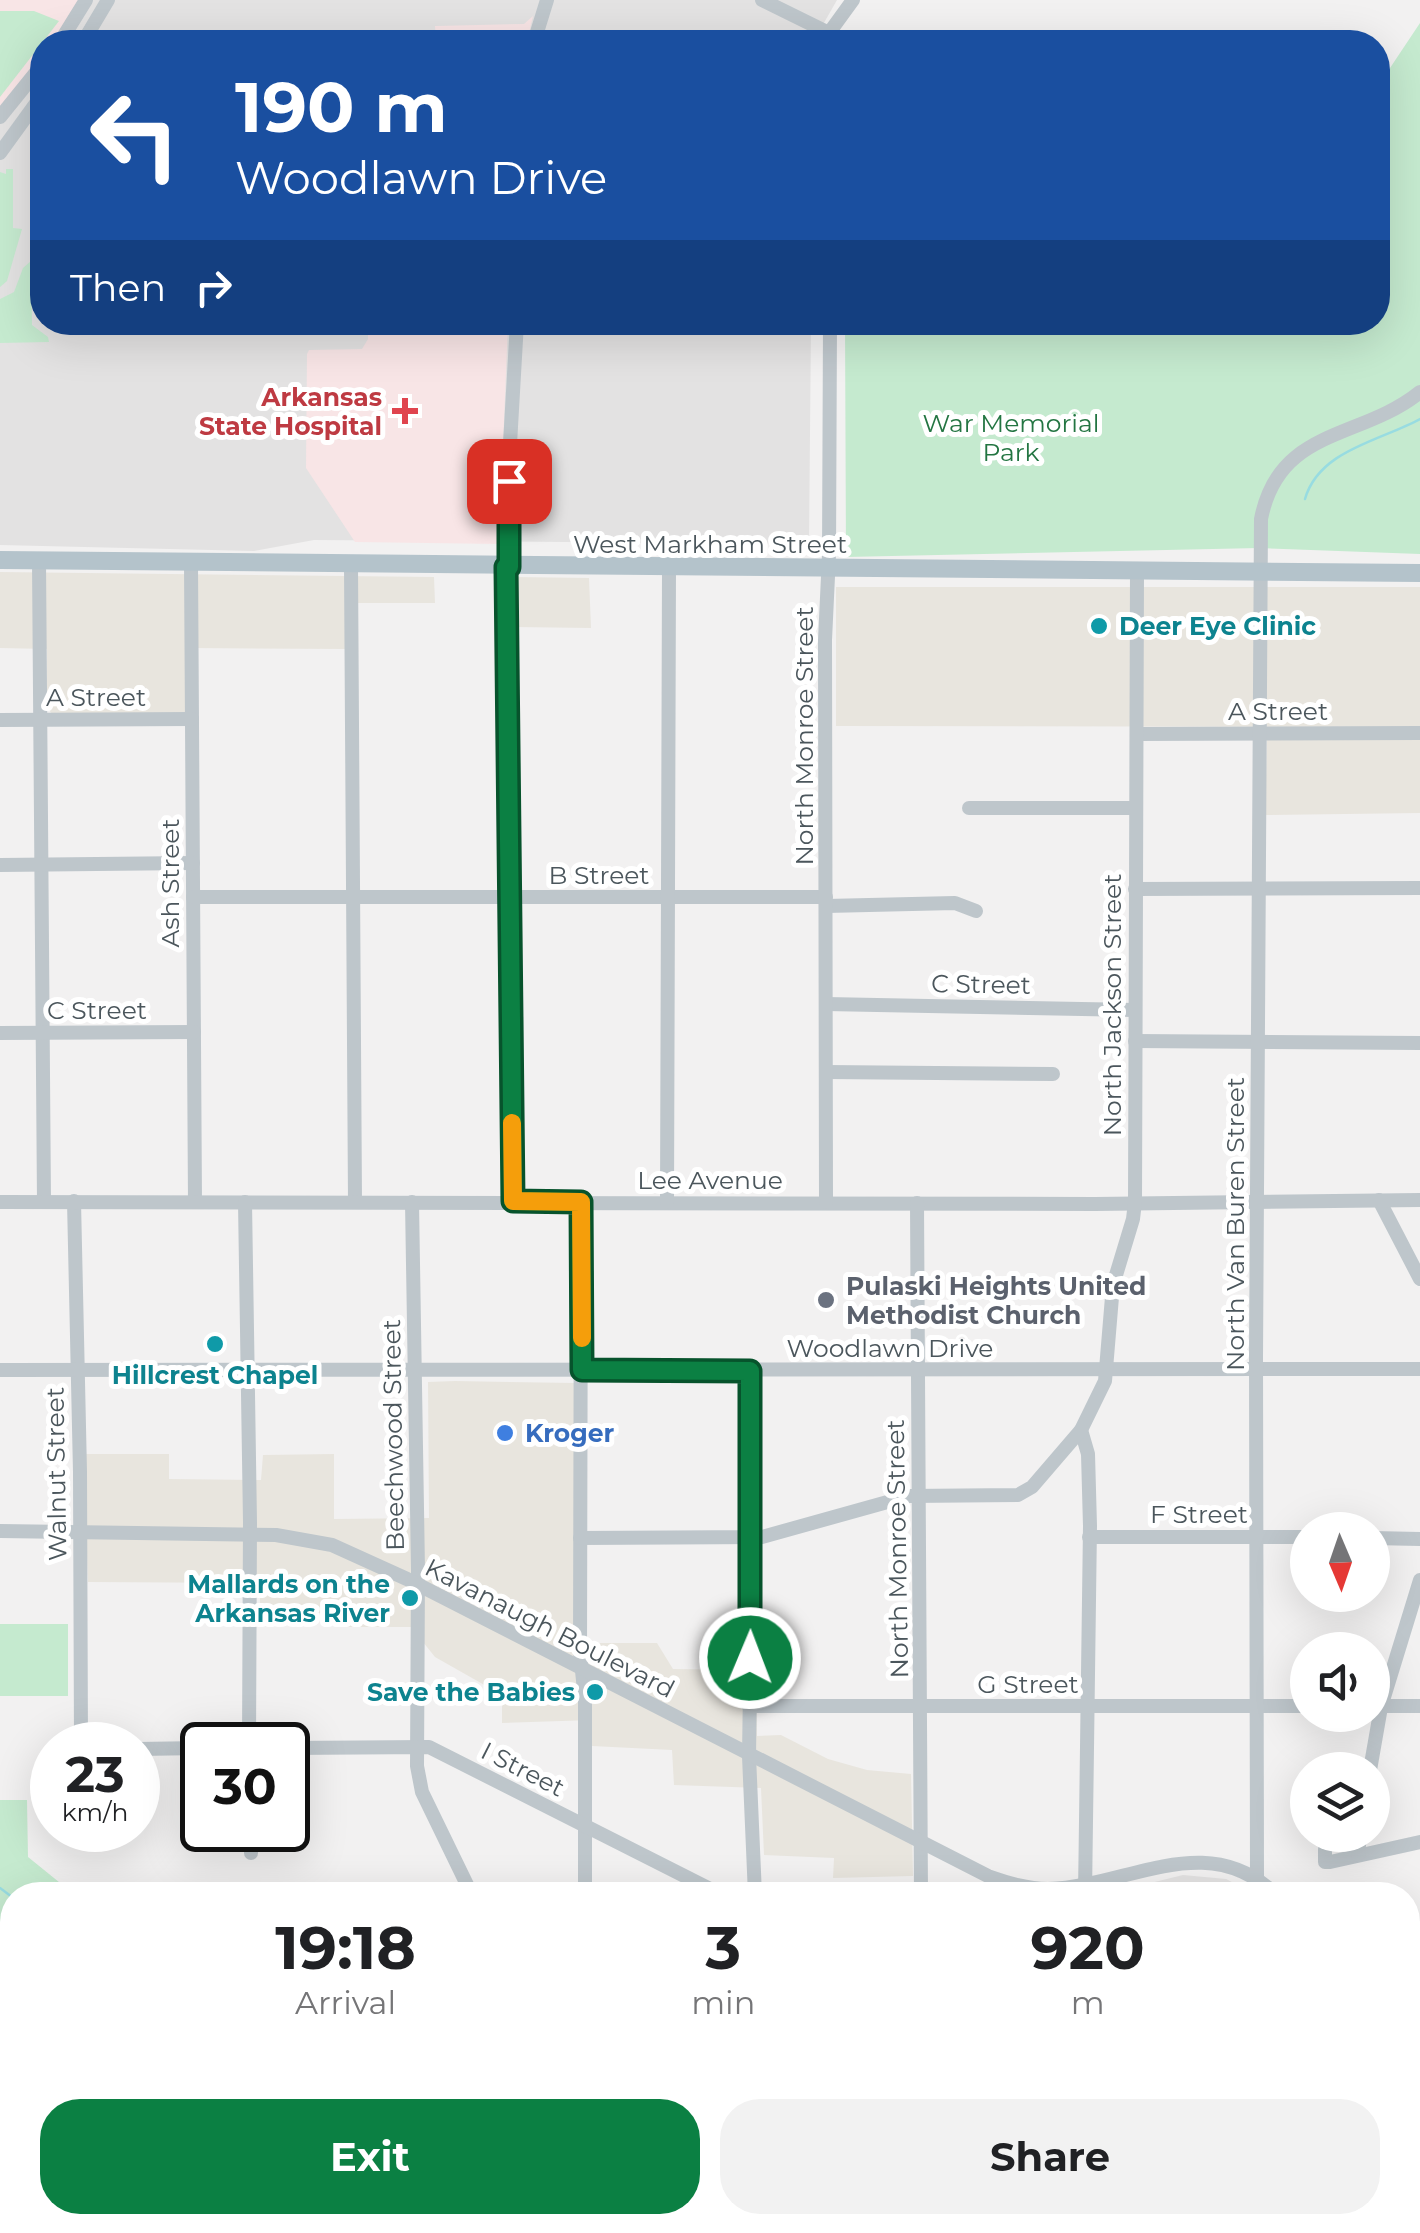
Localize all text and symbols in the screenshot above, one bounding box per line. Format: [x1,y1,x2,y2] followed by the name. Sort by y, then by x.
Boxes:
[235,64,448,150] text: 190 m
[70,70,200,200] icon: left
[235,150,607,205] text: Woodlawn Drive
[186,260,241,315] icon: right
[70,264,166,311] text: Then
[199,382,382,441] place label: Arkansas State Hospital
[392,398,418,424] marker: Arkansas State Hospital
[923,408,1099,467] park label: War Memorial Park
[467,439,552,524] pin
[482,454,537,509] icon: arrive
[573,529,847,559] street label: West Markham Street
[789,606,819,866] street label: North Monroe Street
[1119,611,1316,641] place label: Deer Eye Clinic
[1088,615,1110,637] marker: Deer Eye Clinic
[46,682,146,712] street label: A Street
[1228,696,1328,726] street label: A Street
[155,818,185,948] street label: Ash Street
[549,860,649,890] street label: B Street
[1097,874,1127,1136] street label: North Jackson Street
[931,968,1031,1000] street label: C Street
[47,995,147,1025] street label: C Street
[1220,1077,1250,1371] street label: North Van Buren Street
[637,1165,783,1195] street label: Lee Avenue
[846,1271,1146,1330] place label: Pulaski Heights United Methodist Church
[815,1289,837,1311] marker: Pulaski Heights United Methodist Church
[376,1319,410,1551] street label: Beechwood Street
[204,1333,226,1355] marker: Hillcrest Chapel
[787,1333,993,1363] street label: Woodlawn Drive
[112,1360,318,1390] place label: Hillcrest Chapel
[39,1387,73,1561] street label: Walnut Street
[525,1418,614,1448] place label: Kroger
[880,1419,914,1679] street label: North Monroe Street
[494,1422,516,1444] marker: Kroger
[1150,1499,1248,1529] street label: F Street
[1290,1512,1390,1612] north arrow
[1290,1512,1390,1852] map controls
[420,1552,680,1704] street label: Kavanaugh Boulevard
[187,1569,390,1628] place label: Mallards on the Arkansas River
[399,1587,421,1609] marker: Mallards on the Arkansas River
[698,1606,802,1710] position arrow
[1290,1632,1390,1732] button: sound
[977,1669,1079,1699] street label: G Street
[367,1677,575,1707] place label: Save the Babies
[584,1681,606,1703] marker: Save the Babies
[180,1722,310,1852] speed limit sign: 30
[476,1735,570,1803] street label: I Street
[65,1744,125,1805] text: 23
[1290,1752,1390,1852] button: layers
[62,1797,128,1827] text: km/h
[275,1911,416,1984] text: 19:18
[705,1911,741,1984] text: 3
[1031,1911,1145,1984] text: 920
[295,1983,396,2022] text: Arrival
[691,1983,755,2022] text: min
[1071,1983,1105,2022] text: m
[40,2099,700,2214] button: Exit
[720,2099,1380,2214] button: Share

